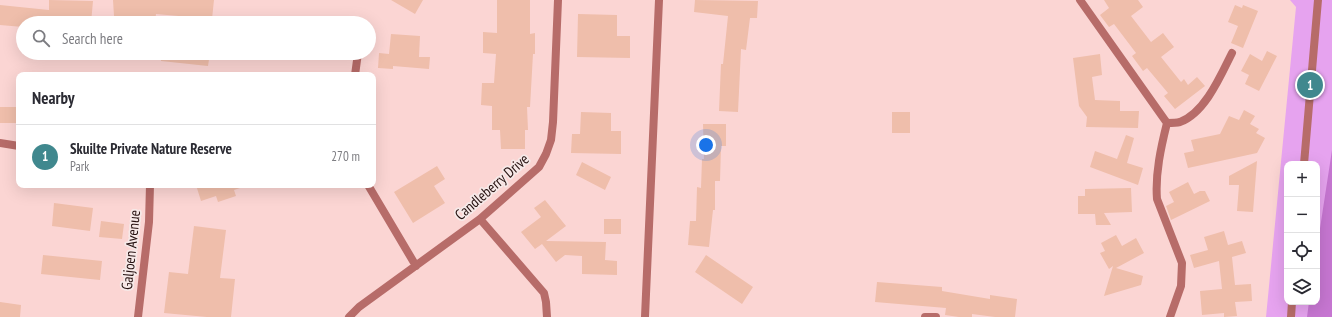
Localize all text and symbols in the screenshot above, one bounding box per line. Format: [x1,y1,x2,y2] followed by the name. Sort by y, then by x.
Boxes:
[16,16,376,60] search box
[30,27,52,49] icon: search
[62,29,123,48] text: Search here
[1297,70,1323,100] pin: 1
[32,87,75,109] text: Nearby
[696,135,716,155] your location
[70,139,232,158] text: Skuilte Private Nature Reserve
[42,148,48,165] text: 1
[331,148,360,165] text: 270 m
[451,149,533,224] street label: Candleberry Drive
[70,158,89,175] text: Park
[1284,161,1320,305] map controls
[1284,161,1320,197] button: +
[1284,197,1320,233] button: −
[117,209,144,291] street label: Galjoen Avenue
[1284,233,1320,269] button: locate
[1284,269,1320,305] button: layers

